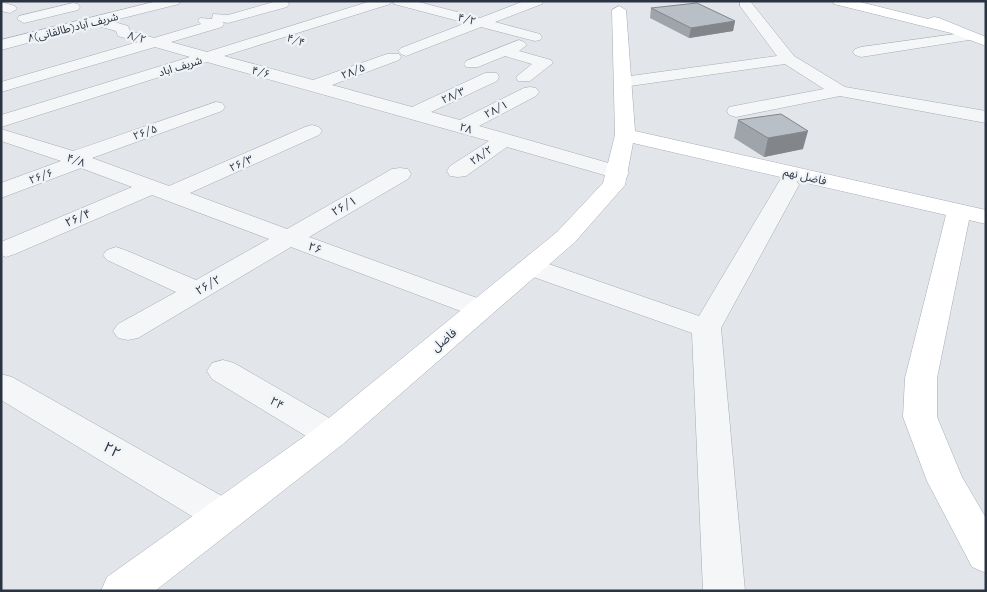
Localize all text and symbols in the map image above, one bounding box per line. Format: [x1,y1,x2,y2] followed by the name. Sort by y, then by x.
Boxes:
[26,9,120,45] street label: ۸شریف آباد(طالقانی)
[456,10,478,28] street label: ۴/۲
[126,28,148,46] street label: ۸/۲
[285,31,307,49] street label: ۴/۴
[156,53,204,79] street label: شریف اباد
[339,60,367,82] street label: ۲۸/۵
[250,63,272,81] street label: ۴/۶
[439,84,467,106] street label: ۲۸/۳
[482,97,510,121] street label: ۲۸/۱
[458,119,475,137] street label: ۲۸
[131,121,159,143] street label: ۲۶/۵
[467,142,495,168] street label: ۲۸/۲
[65,150,88,170] street label: ۴/۸
[227,152,255,174] street label: ۲۶/۳
[782,164,828,190] street label: فاضل نهم
[27,165,55,187] street label: ۲۶/۶
[328,192,359,219] street label: ۲۶/۱
[63,205,93,230] street label: ۲۶/۴
[306,238,324,257] street label: ۲۶
[192,271,223,298] street label: ۲۶/۲
[428,325,459,355] street label: فاضل
[268,393,287,413] street label: ۲۴
[100,437,125,462] street label: ۲۲

